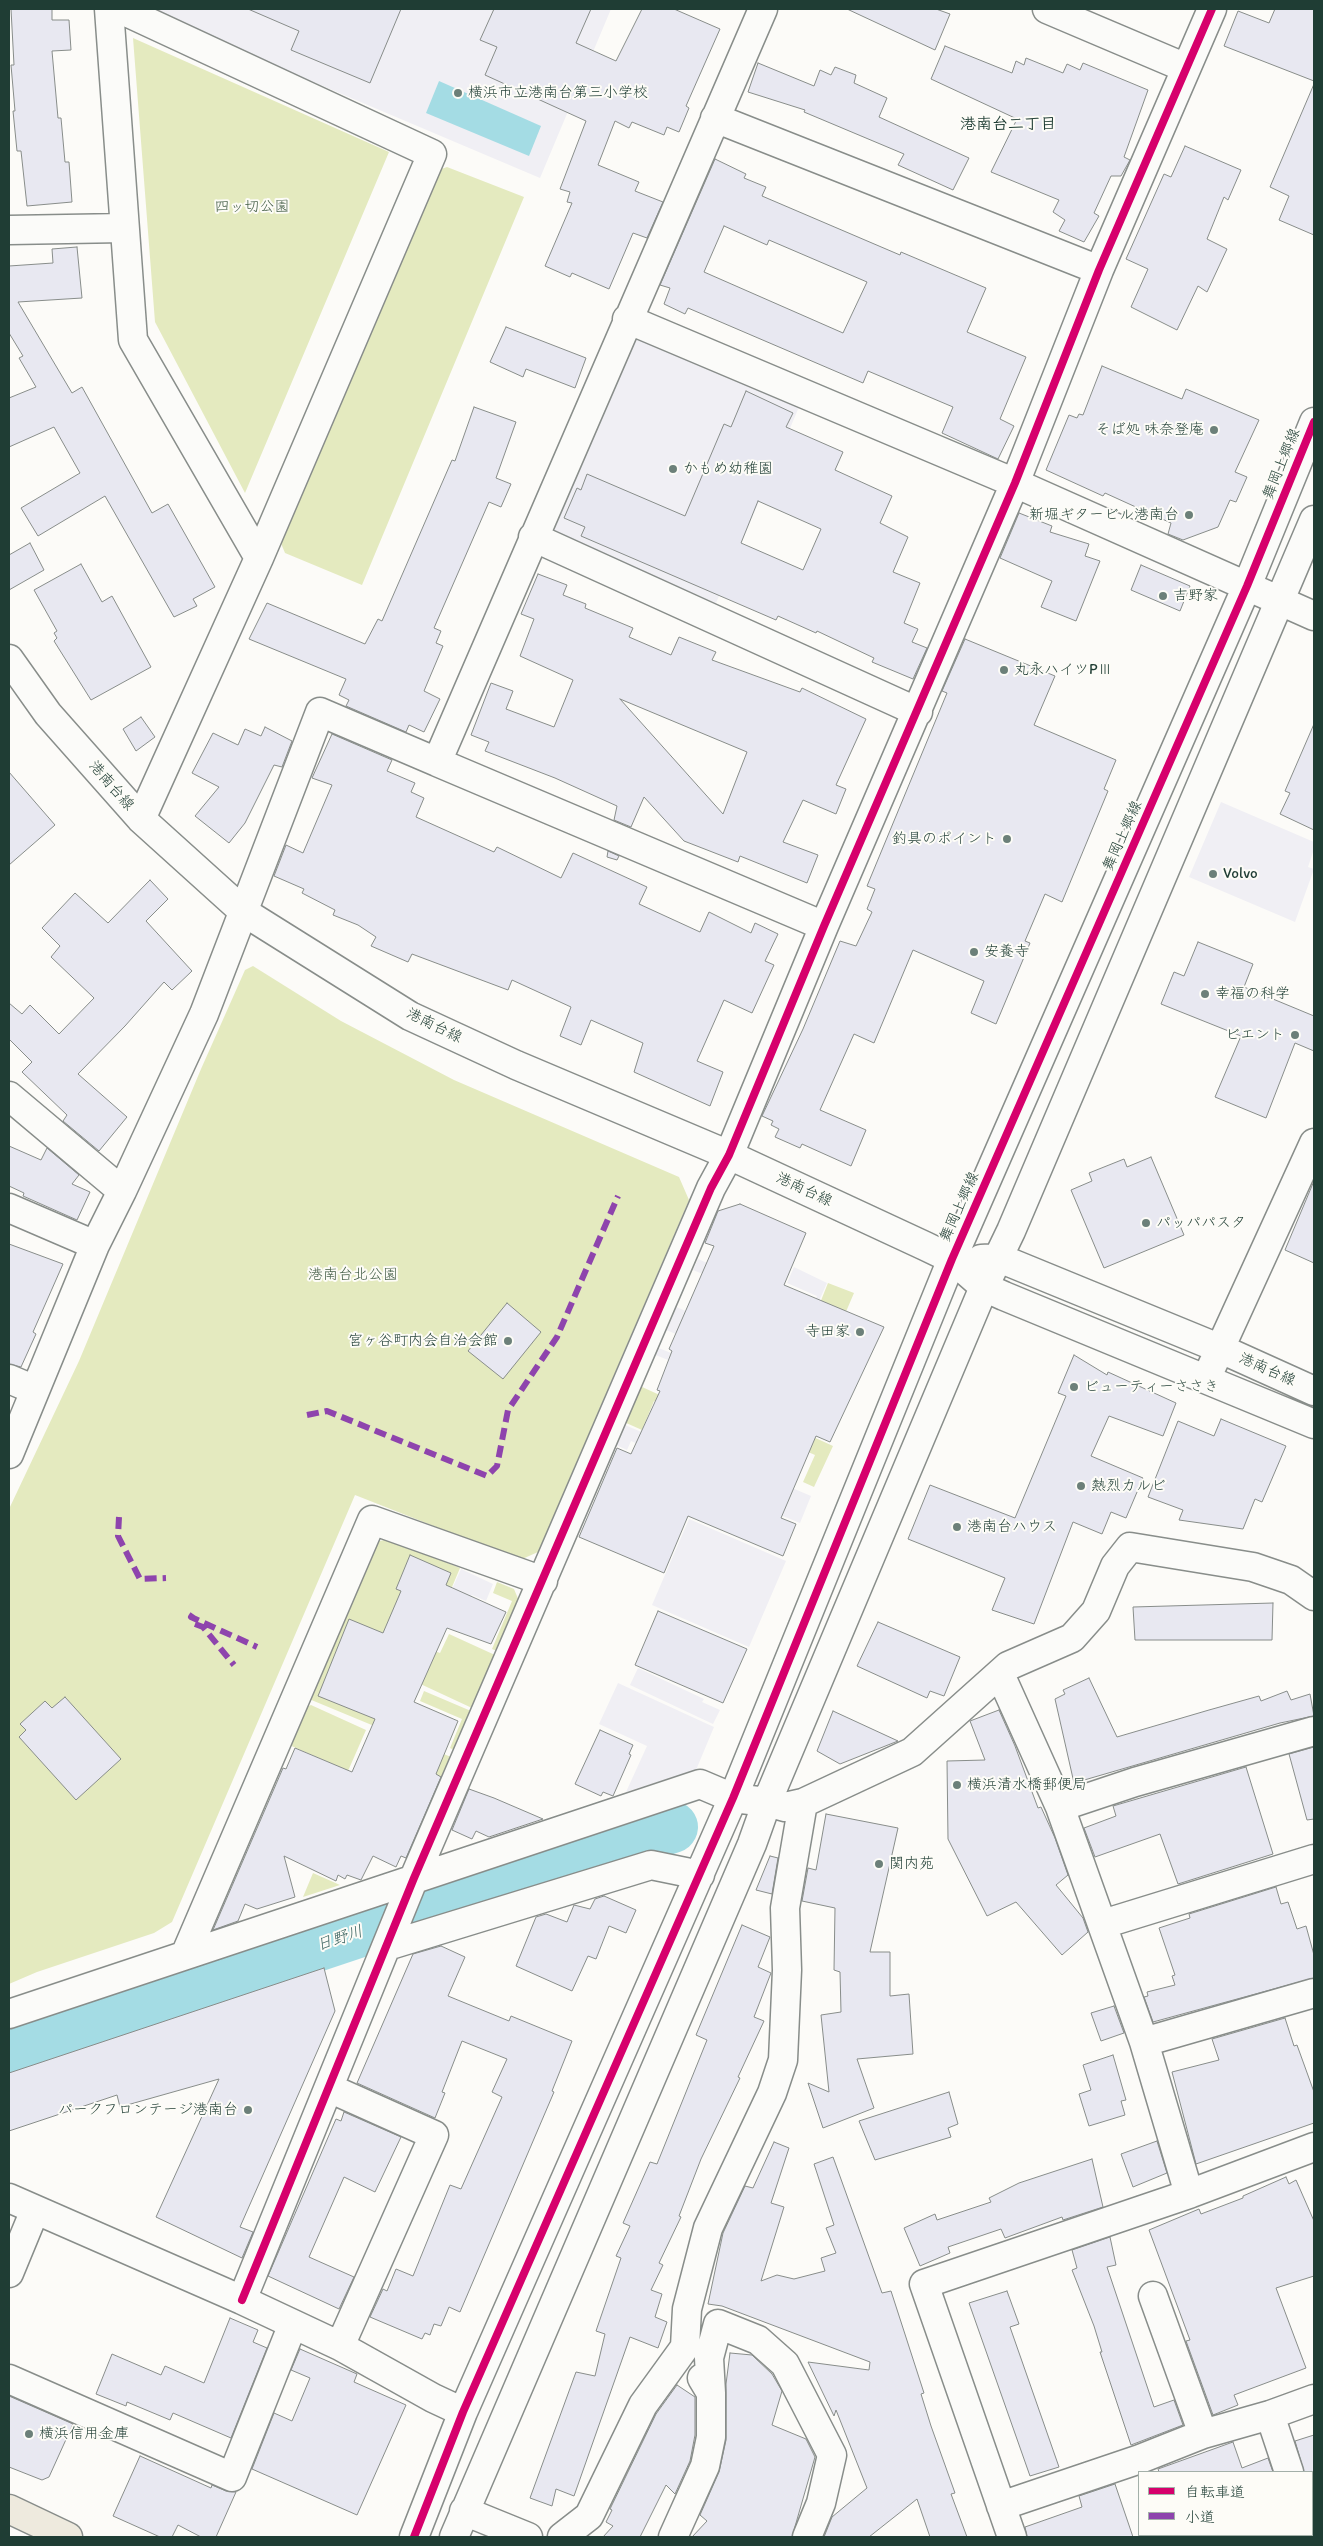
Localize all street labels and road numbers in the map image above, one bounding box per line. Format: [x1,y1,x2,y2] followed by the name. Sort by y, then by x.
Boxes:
[1260,426,1304,502] street label: 舞岡上郷線
[85,757,137,815] street label: 港南台線
[1100,798,1146,874] street label: 舞岡上郷線
[403,1005,465,1047] street label: 港南台線
[773,1169,835,1211] street label: 港南台線
[937,1169,983,1245] street label: 舞岡上郷線
[1236,1350,1298,1390] street label: 港南台線

